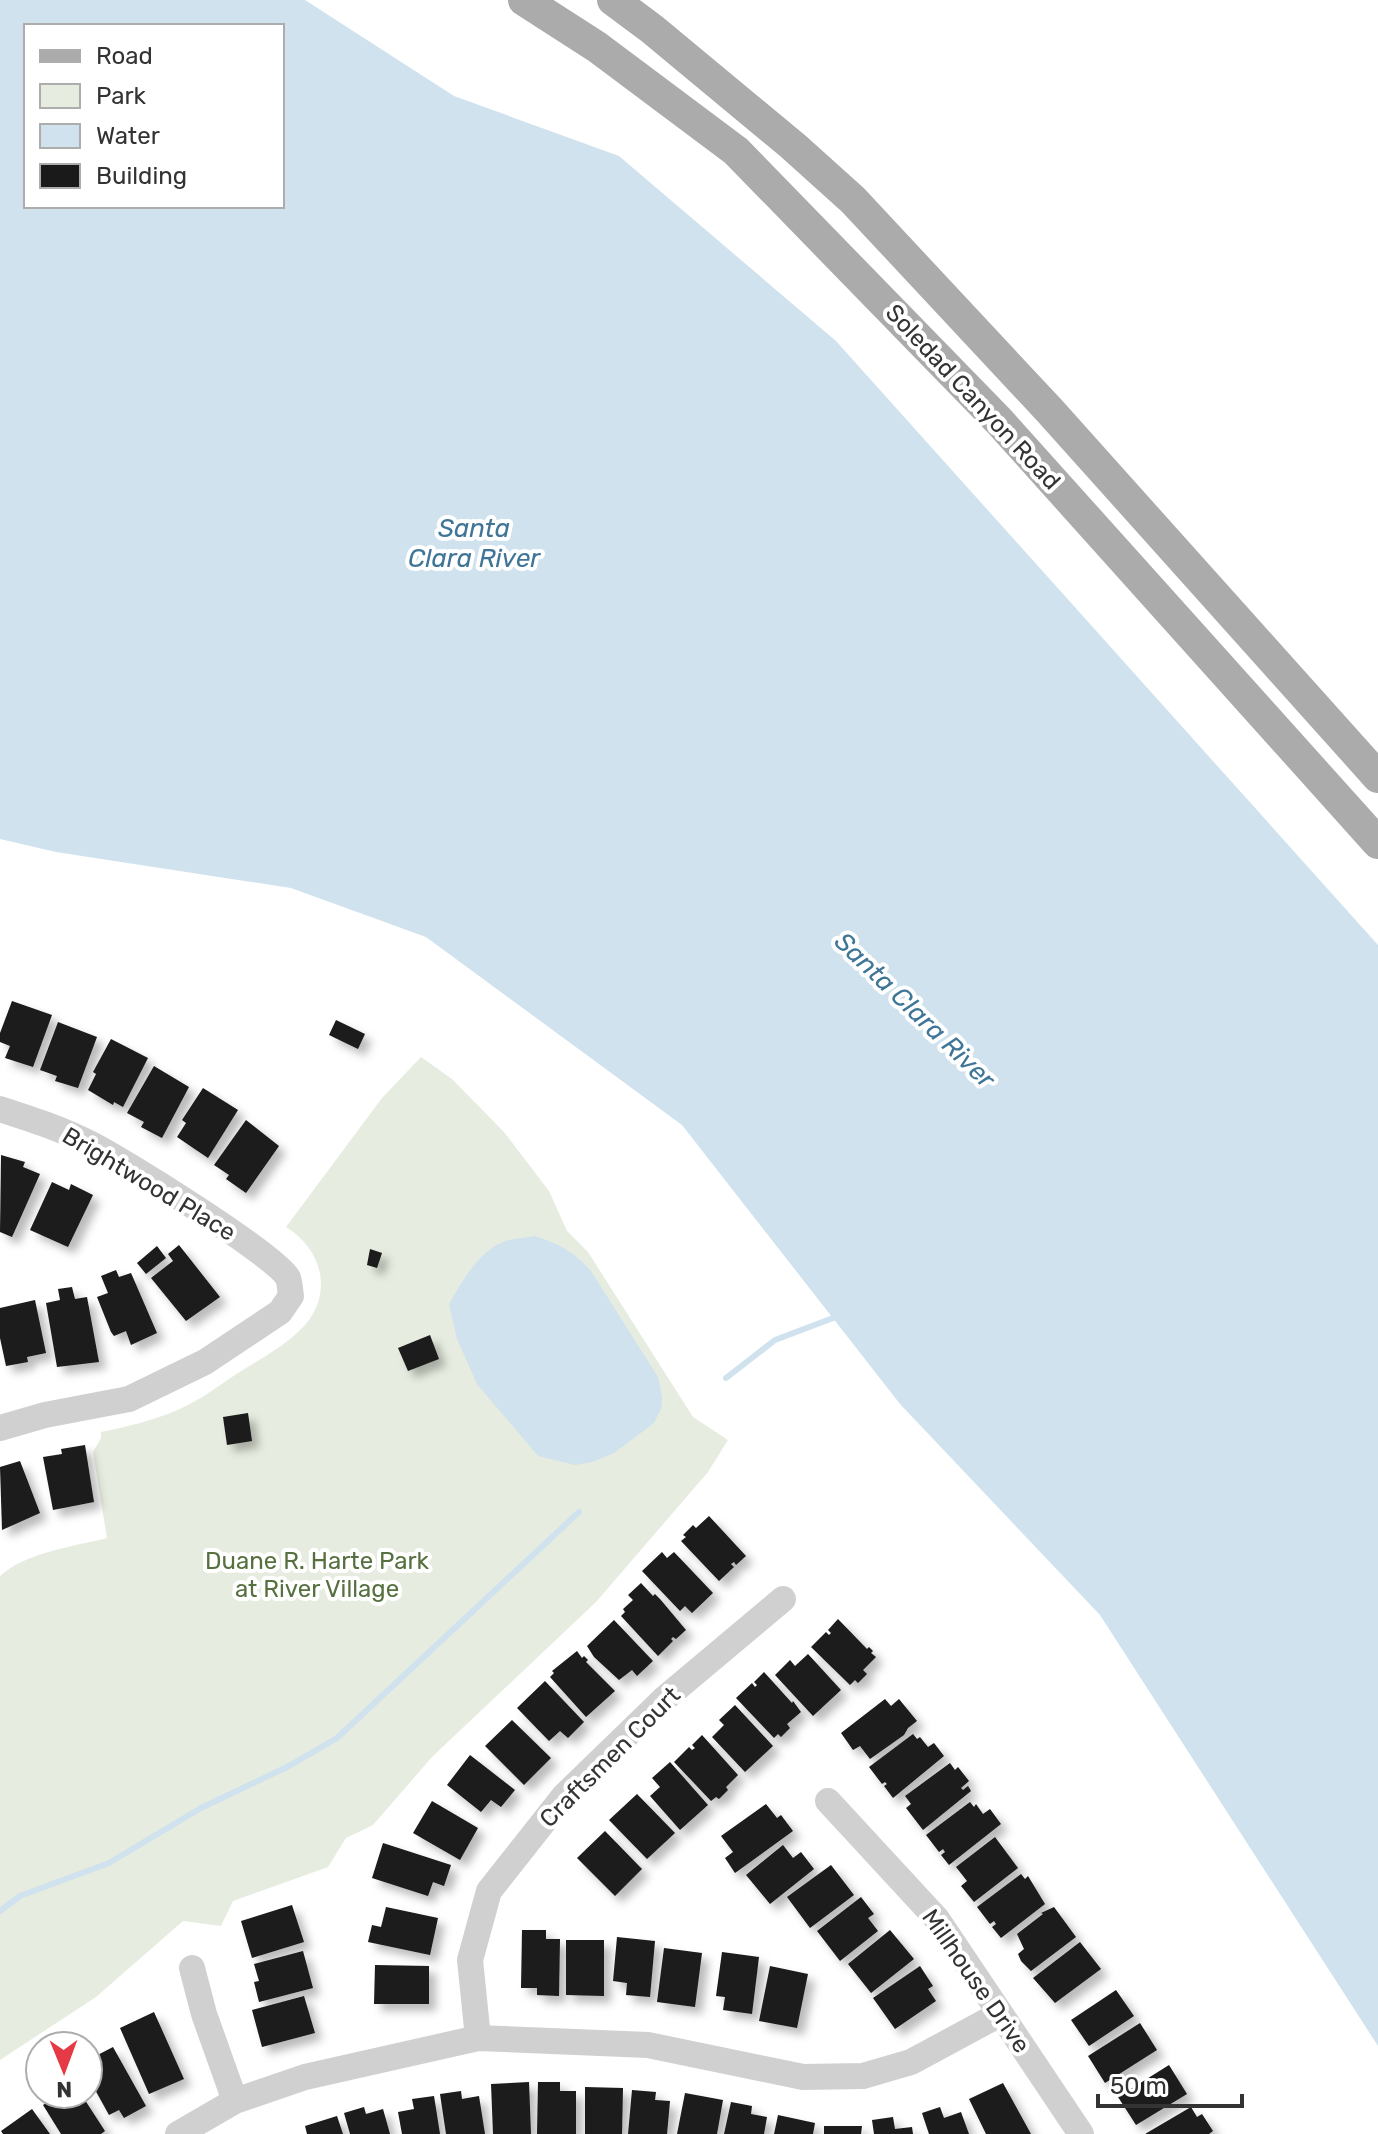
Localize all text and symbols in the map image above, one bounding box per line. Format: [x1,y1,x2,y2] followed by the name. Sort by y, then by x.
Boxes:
[24,24,284,208] legend
[96,42,153,70] text: Road
[96,82,147,110] text: Park
[96,122,160,150] text: Water
[96,162,187,190] text: Building
[880,299,1066,495] street label: Soledad Canyon Road
[408,513,541,574] water label: Santa Clara River
[828,926,1002,1095] water label: Santa Clara River
[57,1121,241,1247] street label: Brightwood Place
[205,1547,430,1603] park label: Duane R. Harte Park at River Village
[534,1681,686,1833] street label: Craftsmen Court
[916,1904,1036,2058] street label: Millhouse Drive
[24,2030,104,2110] north arrow
[1098,2058,1242,2108] scale bar
[1110,2072,1167,2100] text: 50 m
[56,2076,72,2103] text: N

